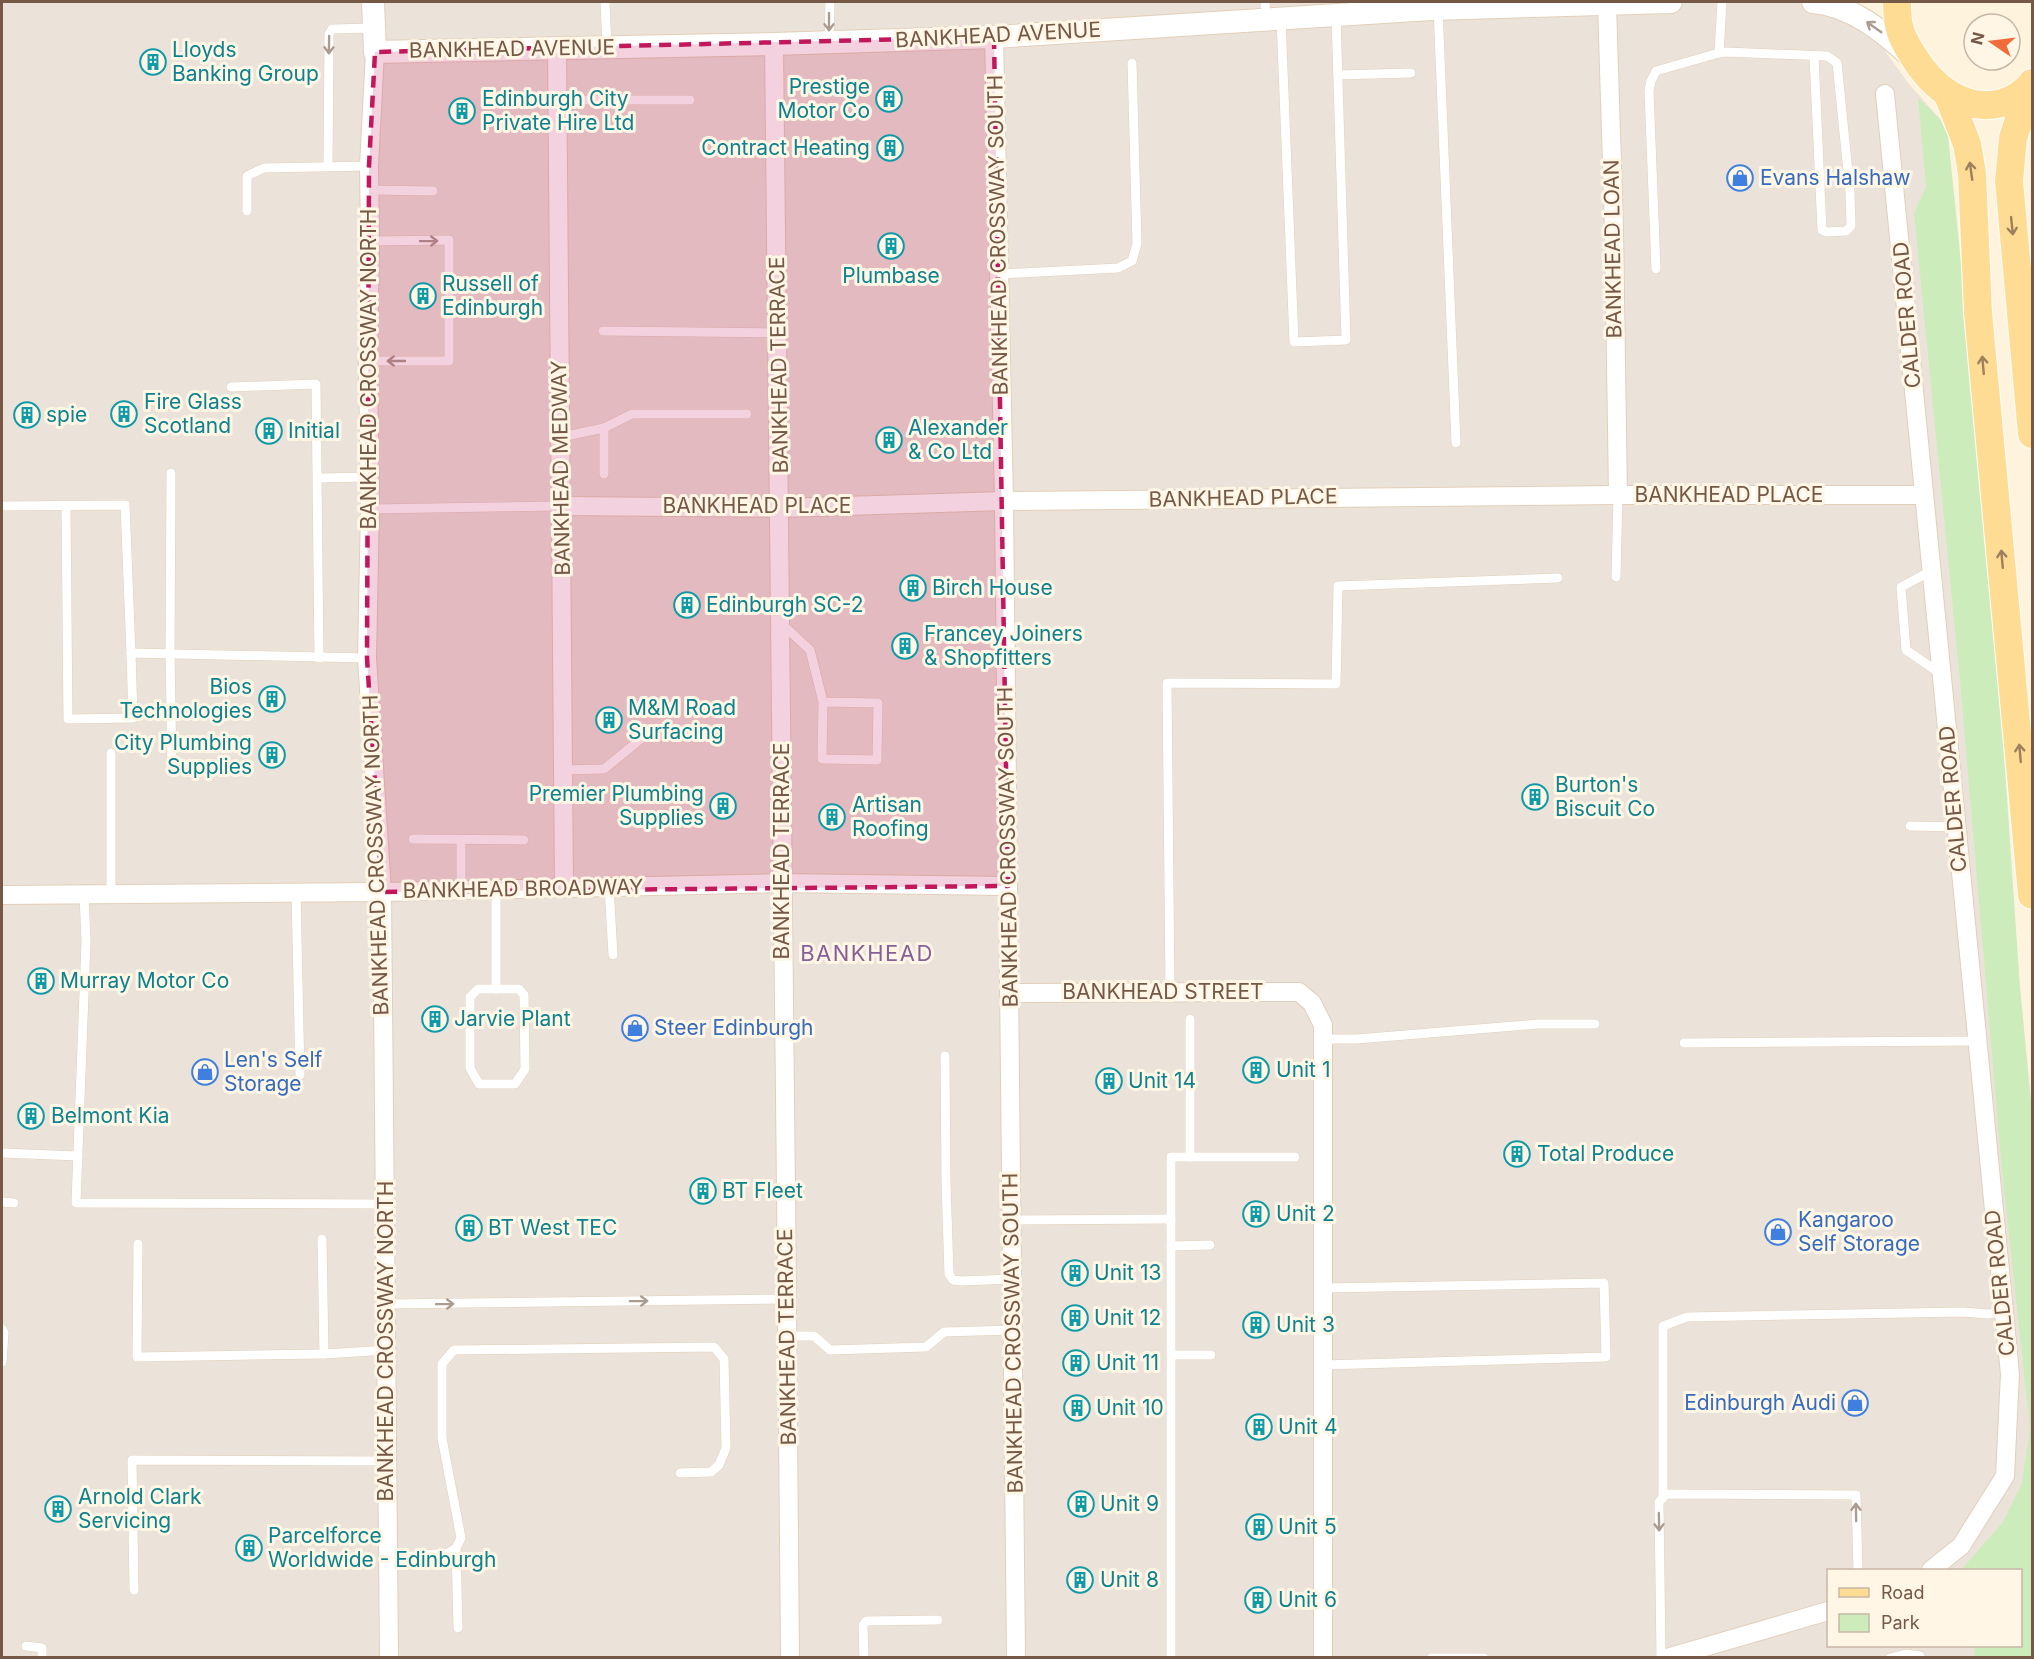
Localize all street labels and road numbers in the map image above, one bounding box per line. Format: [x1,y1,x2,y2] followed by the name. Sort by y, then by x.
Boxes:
[894,17,1102,52] street label: BANKHEAD AVENUE
[409,34,615,63] street label: BANKHEAD AVENUE
[982,74,1013,396] street label: BANKHEAD CROSSWAY SOUTH
[1598,159,1627,339] street label: BANKHEAD LOAN
[356,209,381,529] street label: BANKHEAD CROSSWAY NORTH
[1888,241,1925,389] street label: CALDER ROAD
[764,256,793,474] street label: BANKHEAD TERRACE
[546,360,575,576] street label: BANKHEAD MEDWAY
[1635,482,1823,507] street label: BANKHEAD PLACE
[1148,483,1338,512] street label: BANKHEAD PLACE
[663,493,851,518] street label: BANKHEAD PLACE
[992,686,1023,1008] street label: BANKHEAD CROSSWAY SOUTH
[357,694,394,1016] street label: BANKHEAD CROSSWAY NORTH
[1934,725,1971,873] street label: CALDER ROAD
[769,743,794,959] street label: BANKHEAD TERRACE
[402,874,644,903] street label: BANKHEAD BROADWAY
[1062,979,1264,1004] street label: BANKHEAD STREET
[997,1172,1028,1494] street label: BANKHEAD CROSSWAY SOUTH
[373,1181,398,1501] street label: BANKHEAD CROSSWAY NORTH
[1979,1209,2020,1357] street label: CALDER ROAD
[772,1228,801,1446] street label: BANKHEAD TERRACE

